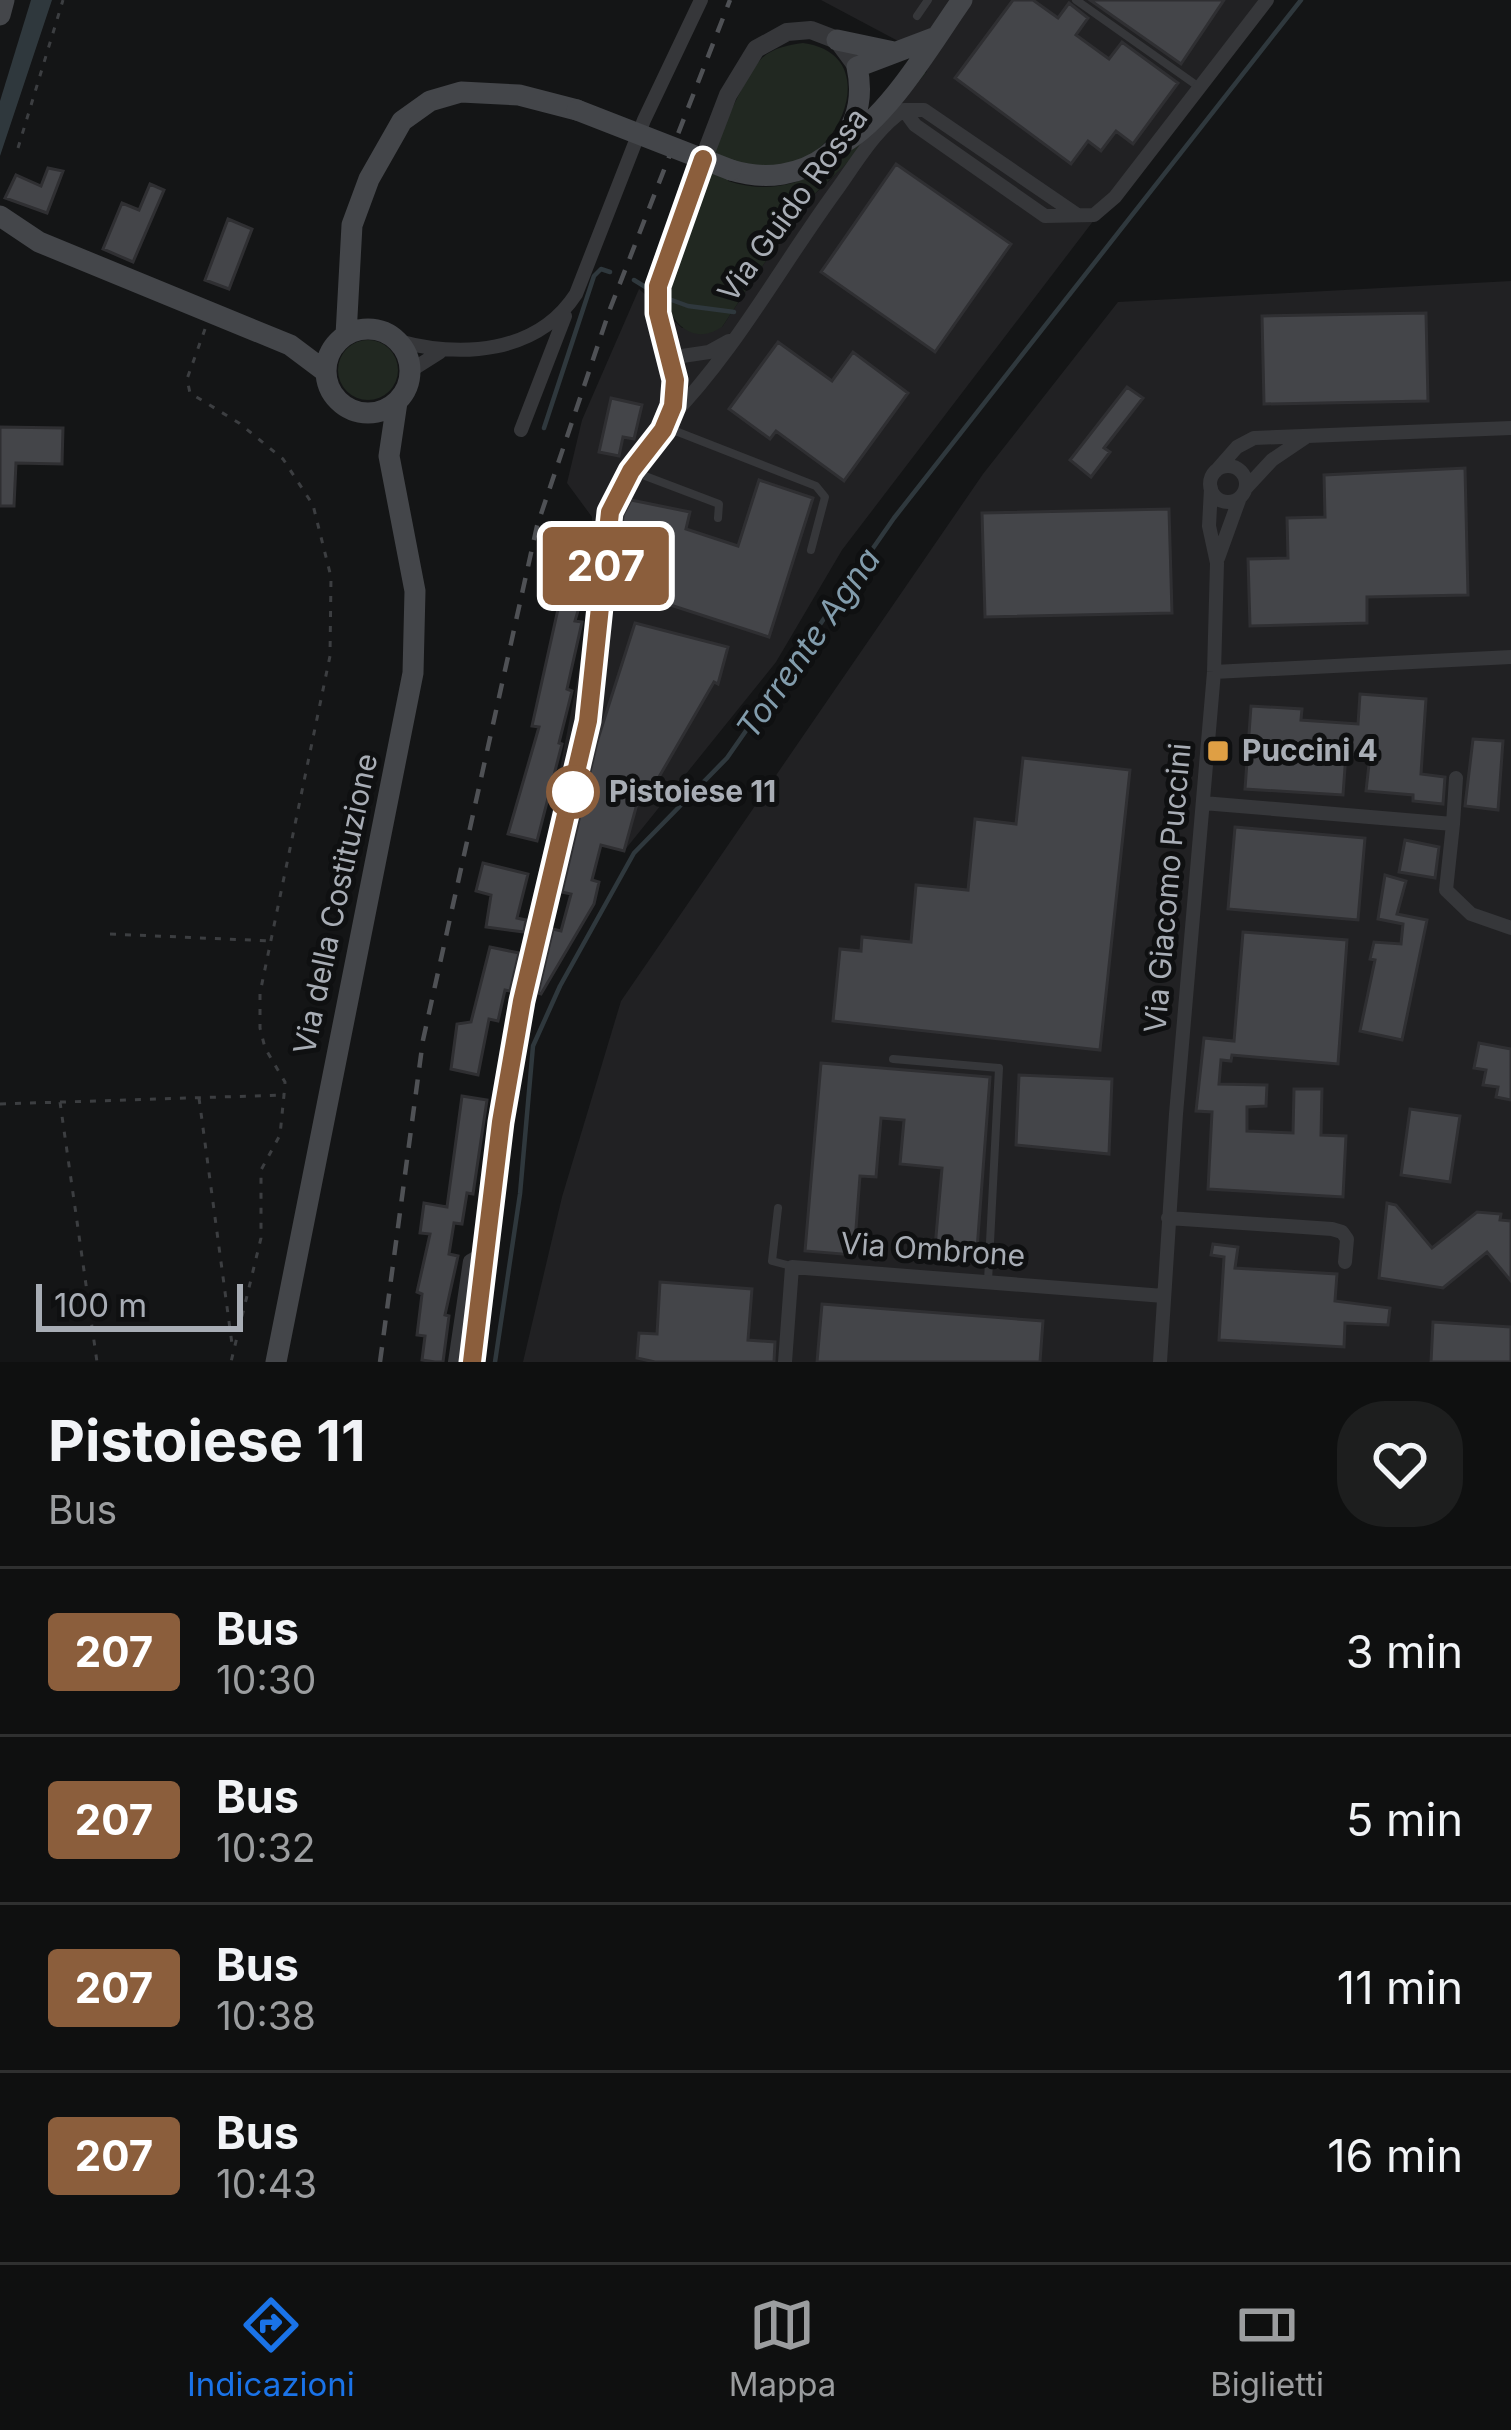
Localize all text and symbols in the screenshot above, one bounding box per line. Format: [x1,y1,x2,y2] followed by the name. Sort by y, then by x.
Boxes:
[710,100,875,308] street label: Via Guido Rossa
[537,527,675,605] line badge: 207
[567,540,645,591] text: 207
[728,540,888,746] water label: Torrente Agna
[1242,732,1378,768] place label: Puccini 4
[1205,738,1231,764] marker: Puccini 4
[1136,741,1198,1034] street label: Via Giacomo Puccini
[286,750,384,1057] street label: Via della Costituzione
[548,767,598,817] marker: Pistoiese 11
[609,773,776,809] place label: Pistoiese 11
[840,1225,1027,1273] street label: Via Ombrone
[36,1278,243,1331] scale bar
[54,1285,147,1325] text: 100 m
[1337,1401,1463,1527] button: heart
[48,1406,366,1475] text: Pistoiese 11
[48,1486,117,1533] text: Bus
[216,1601,299,1656] text: Bus
[1346,1624,1463,1679] text: 3 min
[75,1626,153,1677] text: 207
[216,1656,316,1703] text: 10:30
[216,1769,299,1824] text: Bus
[1346,1792,1463,1847] text: 5 min
[75,1794,153,1845] text: 207
[216,1824,316,1871] text: 10:32
[216,1937,299,1992] text: Bus
[1337,1960,1463,2015] text: 11 min
[75,1962,153,2013] text: 207
[216,1992,316,2039] text: 10:38
[216,2105,299,2160] text: Bus
[1327,2128,1463,2183] text: 16 min
[75,2130,153,2181] text: 207
[216,2160,317,2207] text: 10:43
[187,2292,355,2404] tab: Indicazioni
[729,2292,836,2404] tab: Mappa
[1210,2292,1324,2404] tab: Biglietti

